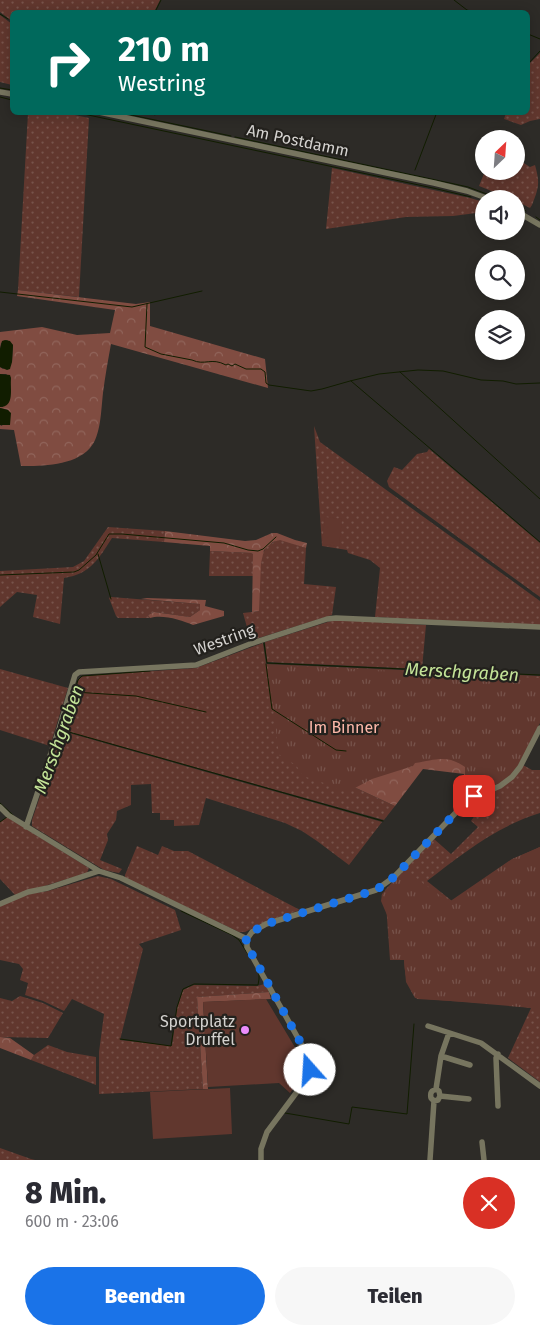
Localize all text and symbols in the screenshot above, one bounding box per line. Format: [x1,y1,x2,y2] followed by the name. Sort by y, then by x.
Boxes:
[118,28,210,70] text: 210 m
[35,30,100,95] icon: right
[118,70,205,97] text: Westring
[245,120,351,161] street label: Am Postdamm
[475,130,525,180] north arrow
[475,130,525,360] map controls
[475,190,525,240] button: sound
[475,250,525,300] button: search
[475,310,525,360] button: layers
[191,619,258,659] street label: Westring
[404,658,520,686] water label: Merschgraben
[29,682,89,796] water label: Merschgraben
[309,718,380,737] park label: Im Binner
[453,775,495,817] pin
[460,782,488,810] icon: arrive
[160,1012,235,1049] place label: Sportplatz Druffel
[239,1024,251,1036] marker: Sportplatz Druffel
[283,1043,335,1095] position arrow
[25,1175,106,1211] text: 8 Min.
[463,1177,515,1229] button: close
[25,1212,119,1231] text: 600 m · 23:06
[25,1267,265,1325] button: Beenden
[275,1267,515,1325] button: Teilen

